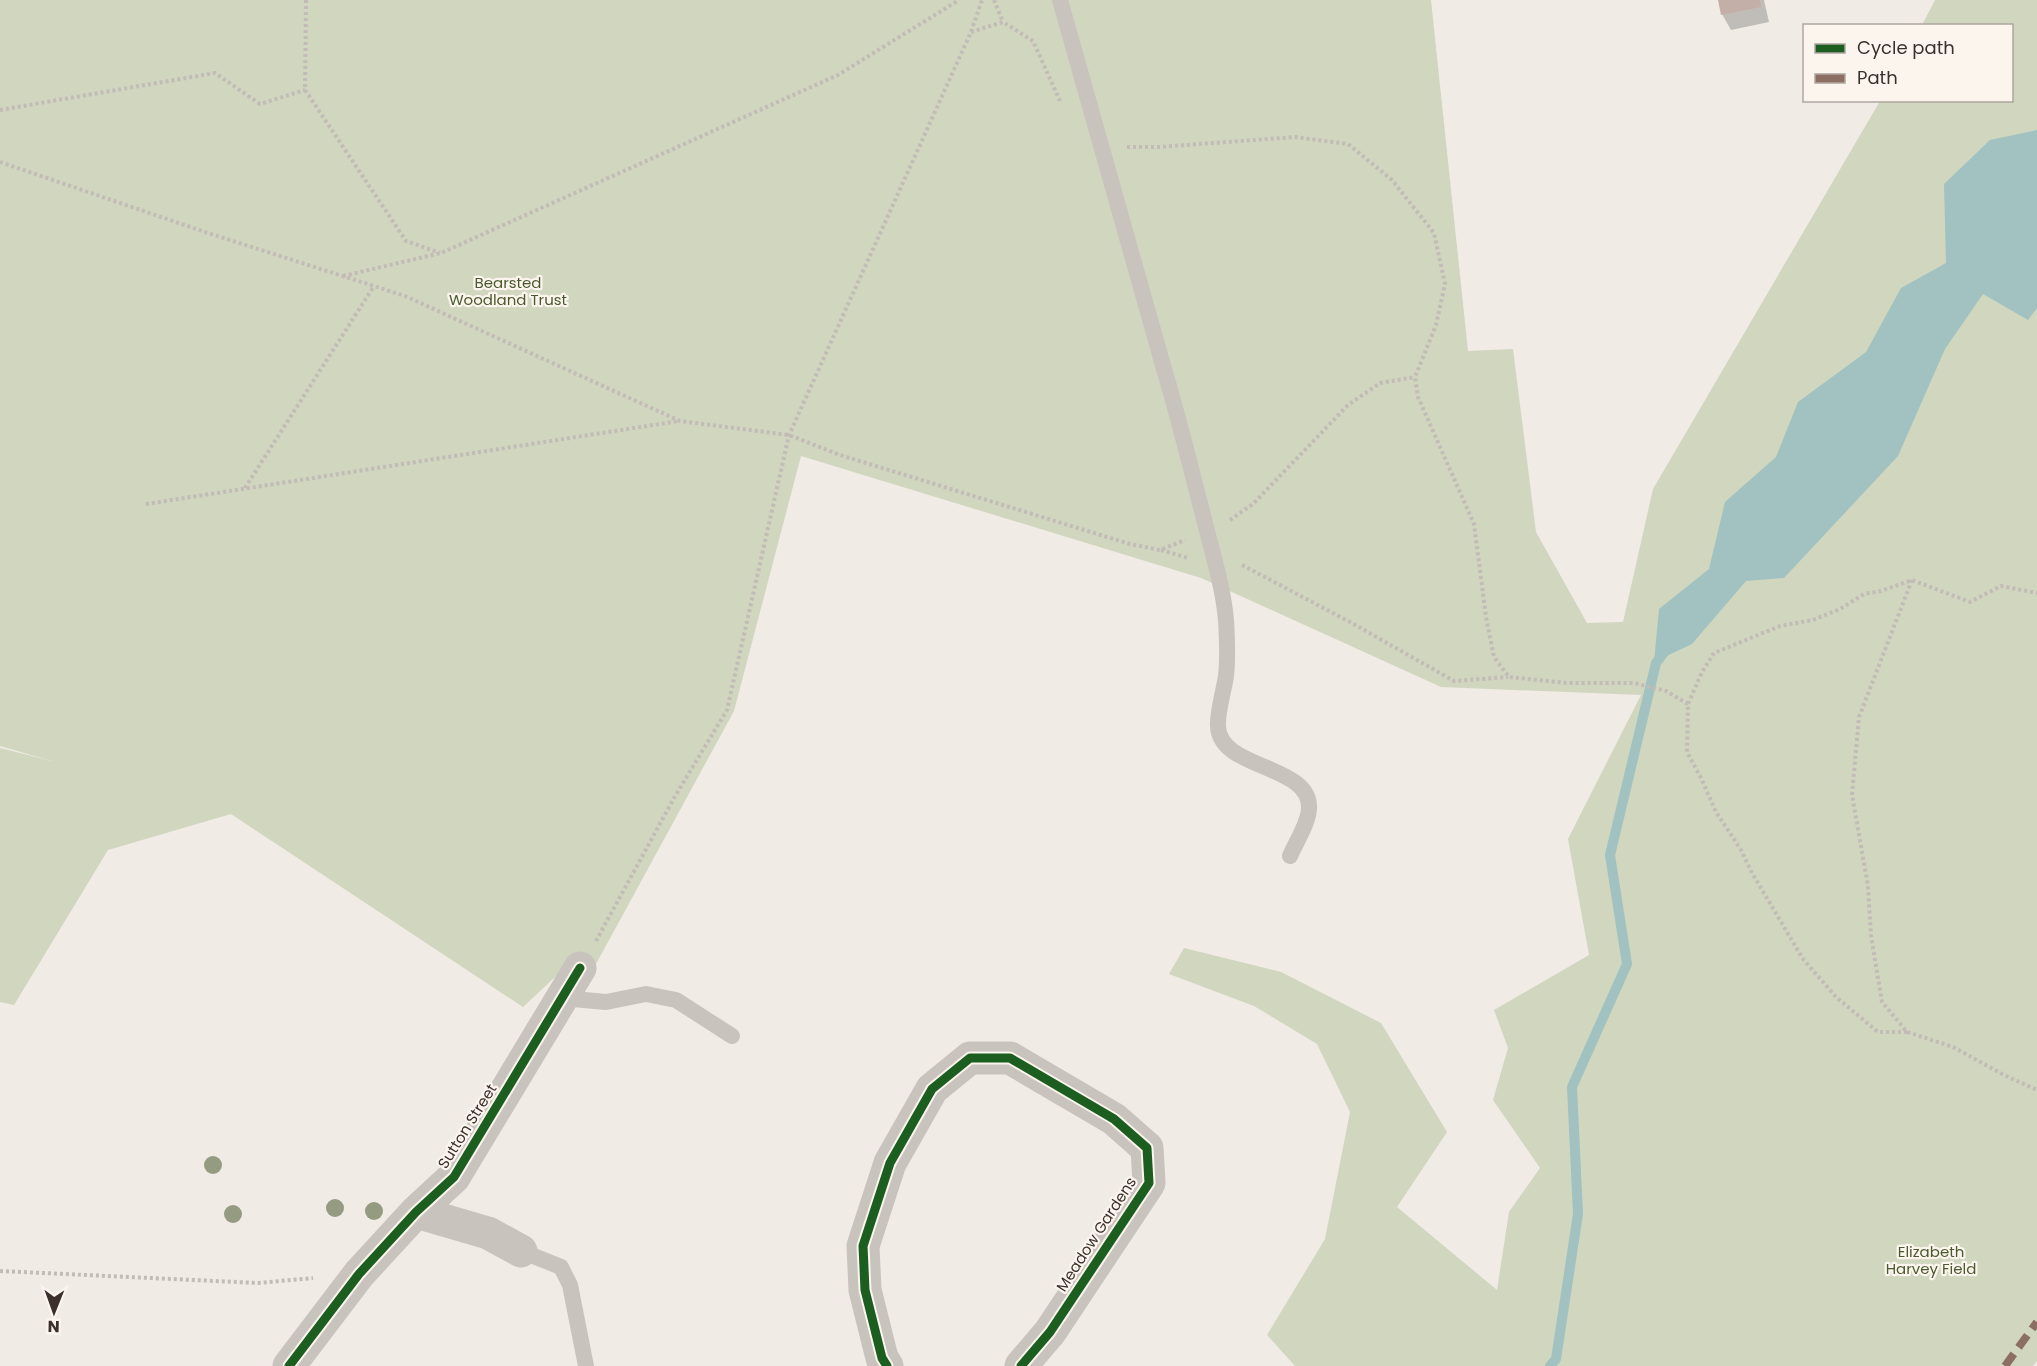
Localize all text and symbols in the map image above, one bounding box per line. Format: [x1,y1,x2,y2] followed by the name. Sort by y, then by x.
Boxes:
[1803,24,2013,102] legend
[1857,35,1955,60] text: Cycle path
[1857,65,1898,90] text: Path
[449,272,567,310] park label: Bearsted Woodland Trust
[433,1080,501,1172] street label: Sutton Street
[1051,1173,1141,1295] street label: Meadow Gardens
[1886,1241,1976,1279] park label: Elizabeth Harvey Field
[24,1282,84,1342] north arrow
[48,1315,60,1338] text: N

